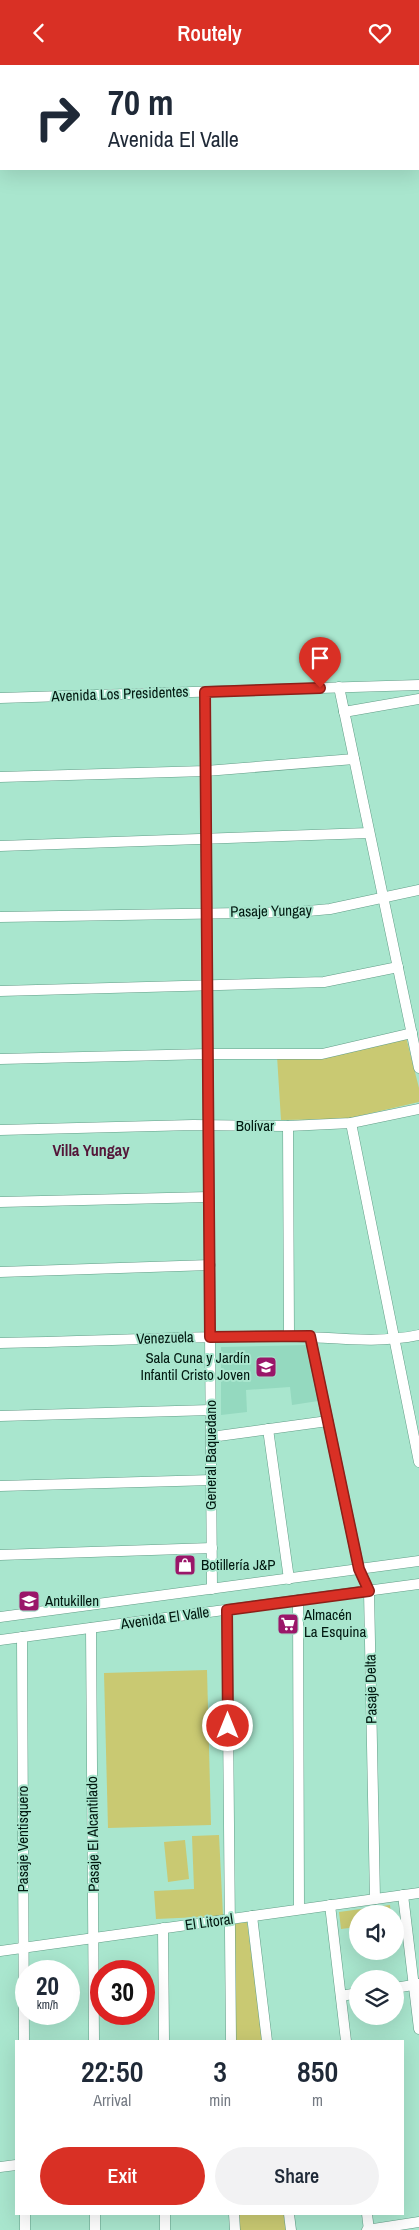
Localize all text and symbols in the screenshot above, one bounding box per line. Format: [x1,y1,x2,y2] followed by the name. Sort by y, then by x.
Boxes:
[177,18,242,48] text: Routely
[25,19,53,47] icon: back
[366,19,394,47] icon: heart
[108,79,173,126] text: 70 m
[25,85,90,150] icon: right
[108,124,239,154] text: Avenida El Valle
[299,637,341,688] pin
[306,644,334,672] icon: arrive
[50,681,189,706] street label: Avenida Los Presidentes
[230,899,313,922] street label: Pasaje Yungay
[236,1115,274,1136] street label: Bolívar
[53,1139,130,1161] district label: Villa Yungay
[136,1326,194,1349] street label: Venezuela
[141,1347,250,1385] place label: Sala Cuna y Jardín Infantil Cristo Joven
[254,1355,278,1379] school or university icon: Sala Cuna y Jardín Infantil Cristo Joven
[200,1400,221,1510] street label: General Baquedano
[173,1553,197,1577] shop icon: Botillería J&P
[201,1554,276,1575] place label: Botillería J&P
[17,1589,41,1613] school or university icon: Antukillen
[44,1590,99,1611] place label: Antukillen
[118,1601,211,1634] street label: Avenida El Valle
[303,1604,366,1642] place label: Almacén La Esquina
[276,1612,300,1636] supermarket icon: Almacén La Esquina
[359,1654,382,1724] street label: Pasaje Delta
[201,1699,253,1751] position arrow
[81,1776,104,1892] street label: Pasaje El Alcantilado
[12,1786,33,1892] street label: Pasaje Ventisquero
[349,1905,404,2025] map controls
[349,1905,404,1960] button: sound
[183,1908,234,1935] street label: El Litoral
[90,1960,155,2025] speed limit sign: 30
[36,1969,59,2003] text: 20
[349,1970,404,2025] button: layers
[37,1997,58,2013] text: km/h
[81,2051,143,2091] text: 22:50
[213,2051,227,2091] text: 3
[297,2051,338,2091] text: 850
[93,2089,131,2111] text: Arrival
[209,2089,231,2111] text: min
[312,2089,323,2111] text: m
[40,2147,205,2205] button: Exit
[215,2147,379,2205] button: Share

